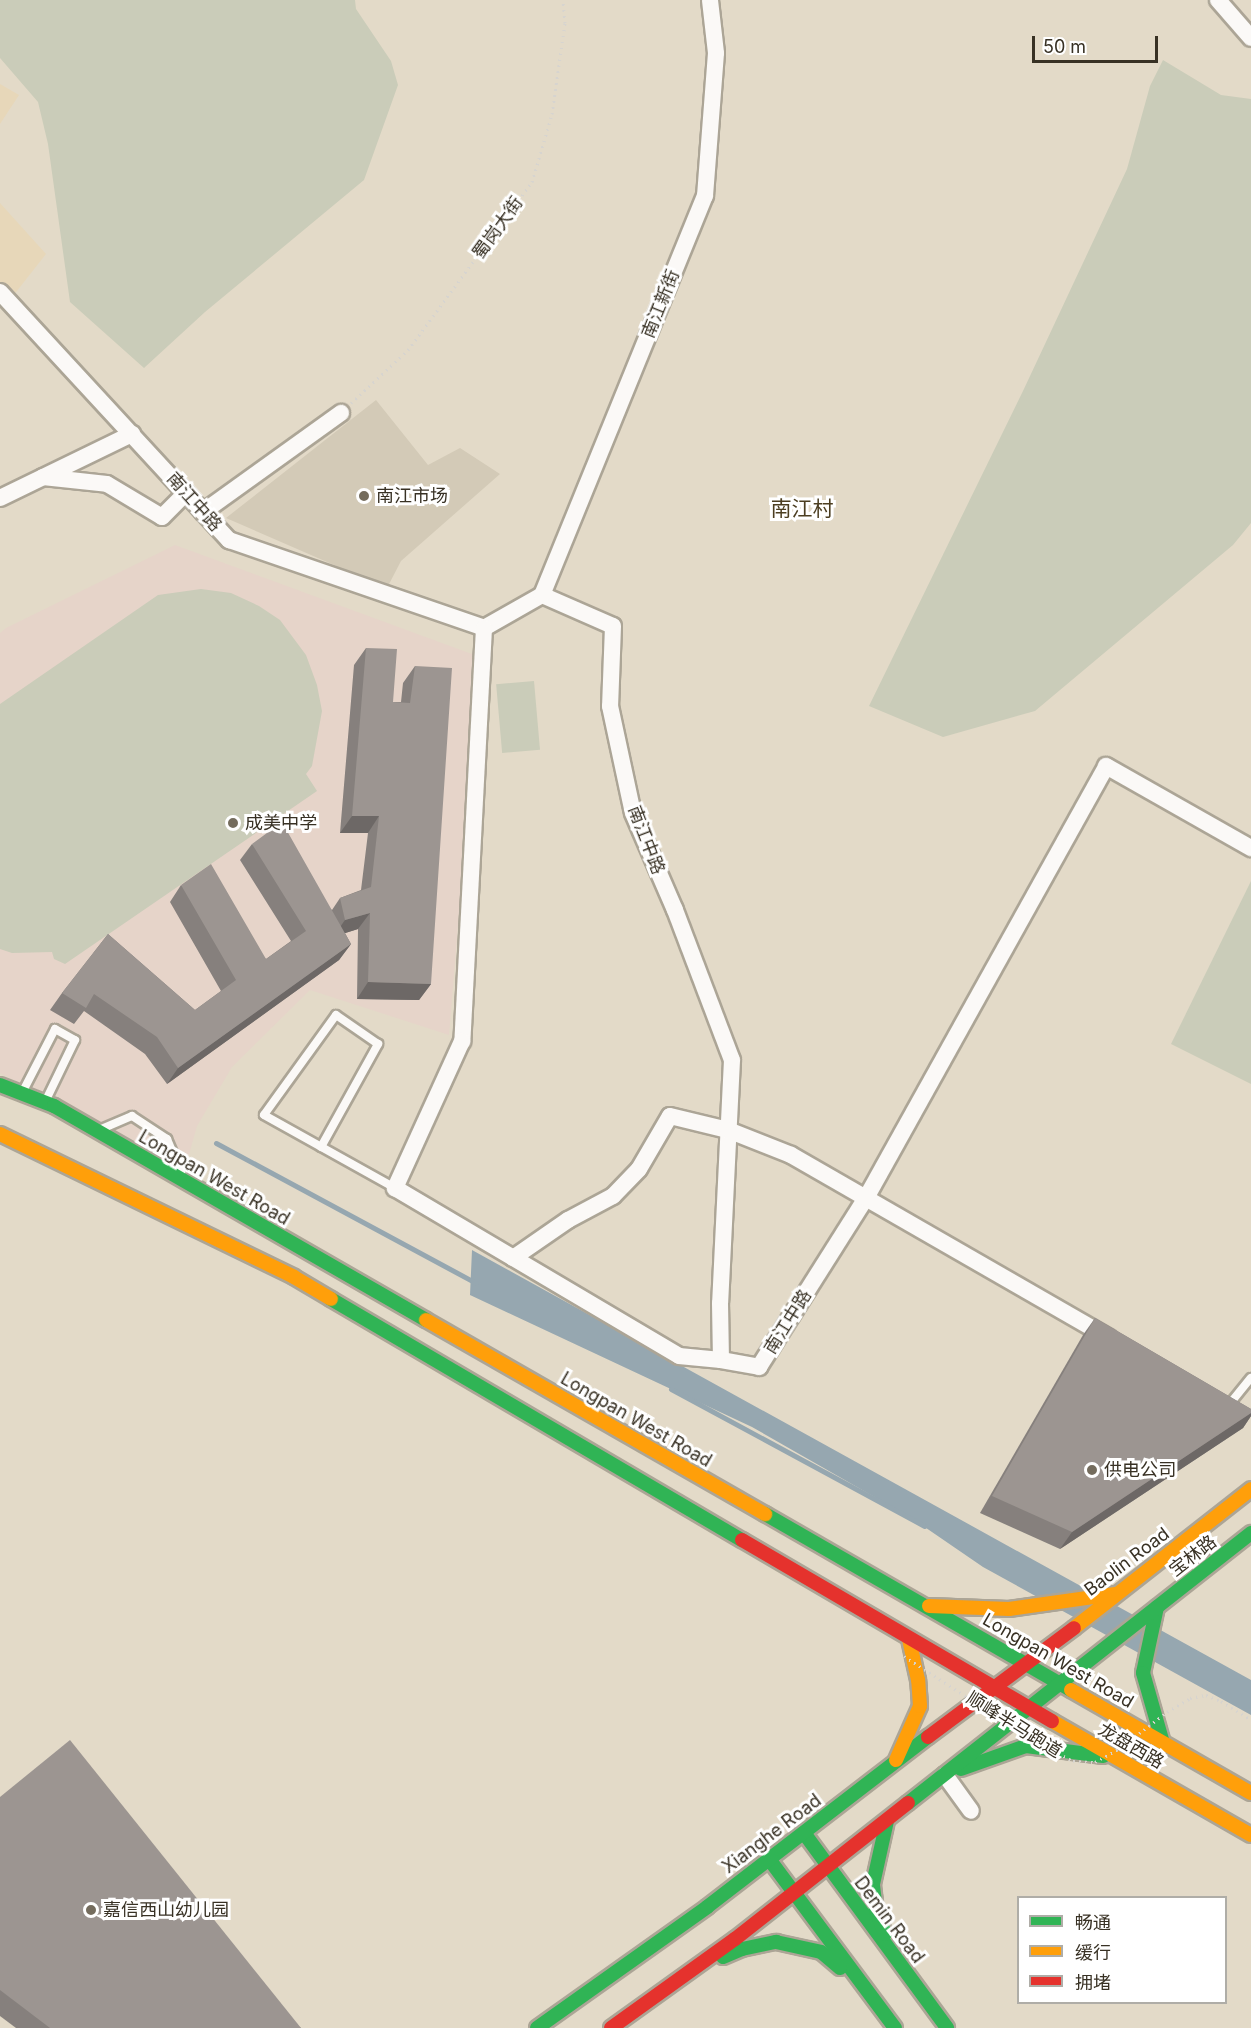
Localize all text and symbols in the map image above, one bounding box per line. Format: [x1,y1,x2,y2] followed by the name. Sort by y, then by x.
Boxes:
[1035,24,1161,62] scale bar
[1043,36,1086,57] text: 50 m
[468,193,528,263] street label: 蜀岗大街
[638,267,684,341] street label: 南江新街
[162,468,226,536] street label: 南江中路
[376,485,448,507] place label: 南江市场
[357,489,371,503] marker: 南江市场
[771,496,833,522] district label: 南江村
[623,803,669,877] street label: 南江中路
[245,812,317,834] place label: 成美中学
[226,816,240,830] marker: 成美中学
[135,1126,293,1230] street label: Longpan West Road
[760,1286,816,1358] street label: 南江中路
[557,1368,715,1472] street label: Longpan West Road
[1104,1459,1176,1481] place label: 供电公司
[1085,1463,1099,1477] marker: 供电公司
[1080,1523,1174,1601] street label: Baolin Road
[1165,1531,1221,1581] street label: 宝林路
[979,1609,1137,1713] street label: Longpan West Road
[962,1687,1066,1763] street label: 顺峰半马跑道
[1094,1719,1168,1773] street label: 龙盘西路
[718,1790,826,1878] street label: Xianghe Road
[849,1872,929,1968] street label: Demin Road
[1017,1896,1227,2004] legend
[103,1899,229,1921] place label: 嘉信西山幼儿园
[84,1903,98,1917] marker: 嘉信西山幼儿园
[1075,1912,1111,1933] text: 畅通
[1075,1942,1111,1963] text: 缓行
[1075,1972,1111,1993] text: 拥堵

